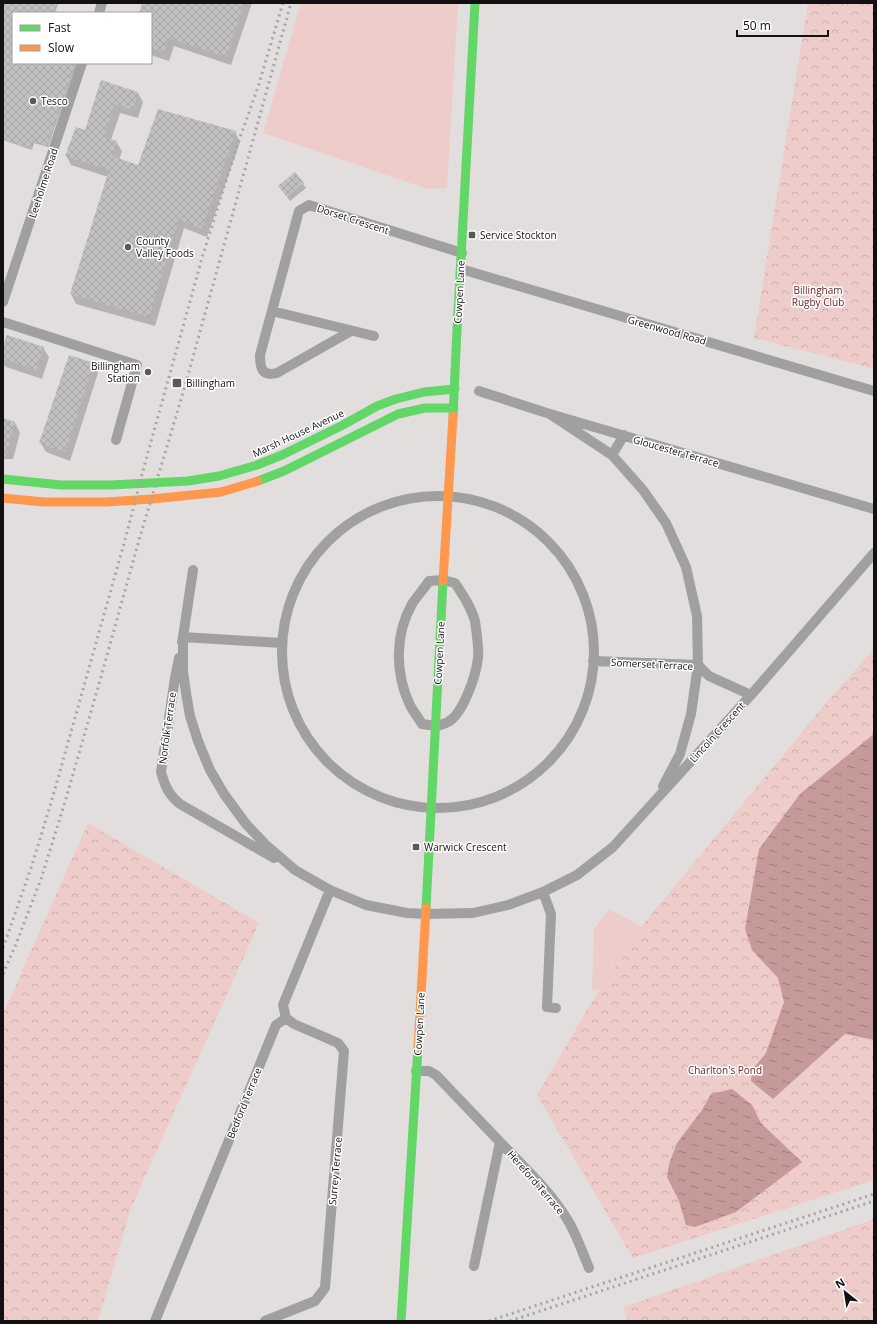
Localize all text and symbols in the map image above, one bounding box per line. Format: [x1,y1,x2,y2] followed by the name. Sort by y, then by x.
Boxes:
[12,12,152,64] legend
[737,12,828,38] scale bar
[743,17,771,34] text: 50 m
[48,19,71,36] text: Fast
[48,39,75,56] text: Slow
[41,94,68,108] place label: Tesco
[28,96,38,106] marker: Tesco
[25,146,61,220] street label: Leeholme Road
[315,201,391,237] street label: Dorset Crescent
[480,228,557,242] place label: Service Stockton
[467,230,477,240] marker: Service Stockton
[136,234,194,260] place label: County Valley Foods
[123,242,133,252] marker: County Valley Foods
[450,260,468,324] street label: Cowpen Lane
[792,283,844,309] park label: Billingham Rugby Club
[626,312,708,348] street label: Greenwood Road
[91,359,140,385] place label: Billingham Station
[143,367,153,377] marker: Billingham Station
[186,376,235,390] place label: Billingham
[171,377,183,389] marker: Billingham
[250,405,346,460] street label: Marsh House Avenue
[632,432,721,470] street label: Gloucester Terrace
[430,621,448,685] street label: Cowpen Lane
[611,655,694,673] street label: Somerset Terrace
[155,691,179,765] street label: Norfolk Terrace
[686,698,748,765] street label: Lincoln Crescent
[424,840,507,854] place label: Warwick Crescent
[411,842,421,852] marker: Warwick Crescent
[410,992,428,1056] street label: Cowpen Lane
[688,1063,762,1077] park label: Charlton's Pond
[223,1065,265,1141] street label: Bedford Terrace
[325,1136,345,1206] street label: Surrey Terrace
[504,1147,568,1217] street label: Hereford Terrace
[825,1272,865,1312] north arrow
[832,1274,847,1292] text: N

